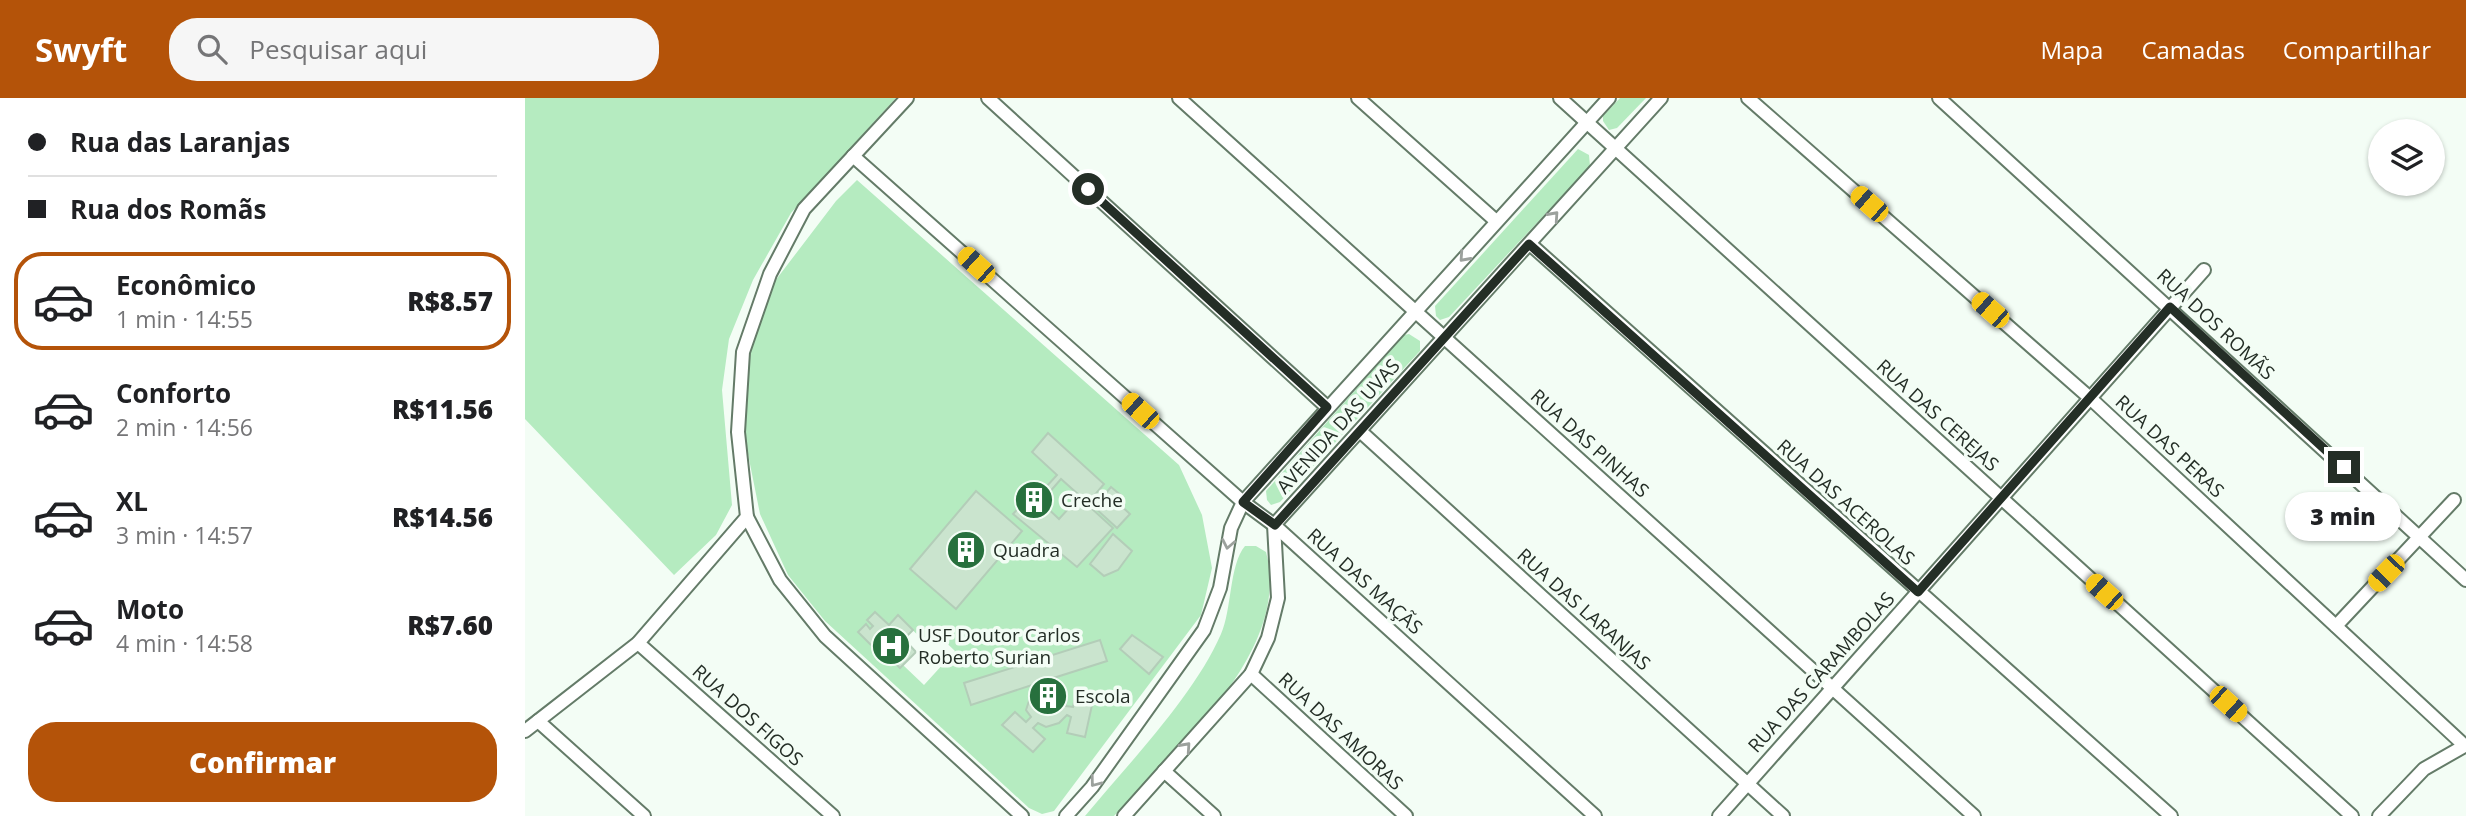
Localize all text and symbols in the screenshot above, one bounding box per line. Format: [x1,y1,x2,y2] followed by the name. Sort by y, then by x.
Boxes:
[169,18,659,81] search box
[35,27,127,72] text: Swyft
[193,30,231,68] icon: search
[249,31,427,67] text: Pesquisar aqui
[2040,33,2103,66] text: Mapa
[2141,33,2245,66] text: Camadas
[2283,33,2431,66] text: Compartilhar
[2368,119,2445,196] map controls
[2368,119,2445,196] button: layers
[70,124,290,160] text: Rua das Laranjas
[1072,173,1104,205] route start
[1847,182,1892,226] car
[70,191,266,227] text: Rua dos Romãs
[1546,211,1559,224] one-way arrow
[954,243,999,287] car
[1460,249,1472,262] one-way arrow
[2151,262,2281,386] street label: RUA DOS ROMÃS
[116,267,256,303] text: Econômico
[32,270,95,333] icon: car
[407,283,493,319] text: R$8.57
[1968,288,2013,332] car
[116,303,253,335] text: 1 min · 14:55
[1270,353,1406,499] street label: AVENIDA DAS UVAS
[1871,353,2005,477] street label: RUA DAS CEREJAS
[116,375,231,411] text: Conforto
[32,378,95,441] icon: car
[1525,383,1655,503] street label: RUA DAS PINHAS
[1118,389,1163,433] car
[2110,389,2230,503] street label: RUA DAS PERAS
[392,391,493,427] text: R$11.56
[116,411,253,443] text: 2 min · 14:56
[1772,433,1920,571] street label: RUA DAS ACEROLAS
[2328,451,2360,483] route end
[1013,479,1055,521] building icon: Creche
[116,483,148,519] text: XL
[32,486,95,549] icon: car
[1061,487,1123,513] place label: Creche
[2286,492,2402,540] callout: 3 min
[392,499,493,535] text: R$14.56
[2310,500,2376,532] text: 3 min
[116,519,253,551] text: 3 min · 14:57
[1302,522,1428,640] street label: RUA DAS MAÇÃS
[945,529,987,571] building icon: Quadra
[993,537,1060,563] place label: Quadra
[1222,538,1237,550] one-way arrow
[1512,542,1656,676] street label: RUA DAS LARANJAS
[2364,551,2409,595] car
[2082,570,2127,614] car
[1742,586,1900,758] street label: RUA DAS CARAMBOLAS
[116,591,184,627] text: Moto
[32,594,95,657] icon: car
[407,607,493,643] text: R$7.60
[918,622,1080,670] place label: USF Doutor Carlos Roberto Surian
[870,625,912,667] hospital icon: USF Doutor Carlos Roberto Surian
[116,627,253,659] text: 4 min · 14:58
[687,658,809,772] street label: RUA DOS FIGOS
[1273,666,1409,796] street label: RUA DAS AMORAS
[1027,675,1069,717] building icon: Escola
[2206,682,2251,726] car
[1075,683,1131,709] place label: Escola
[28,722,497,802] button: Confirmar
[1178,742,1190,755] one-way arrow
[1091,774,1103,786] one-way arrow

